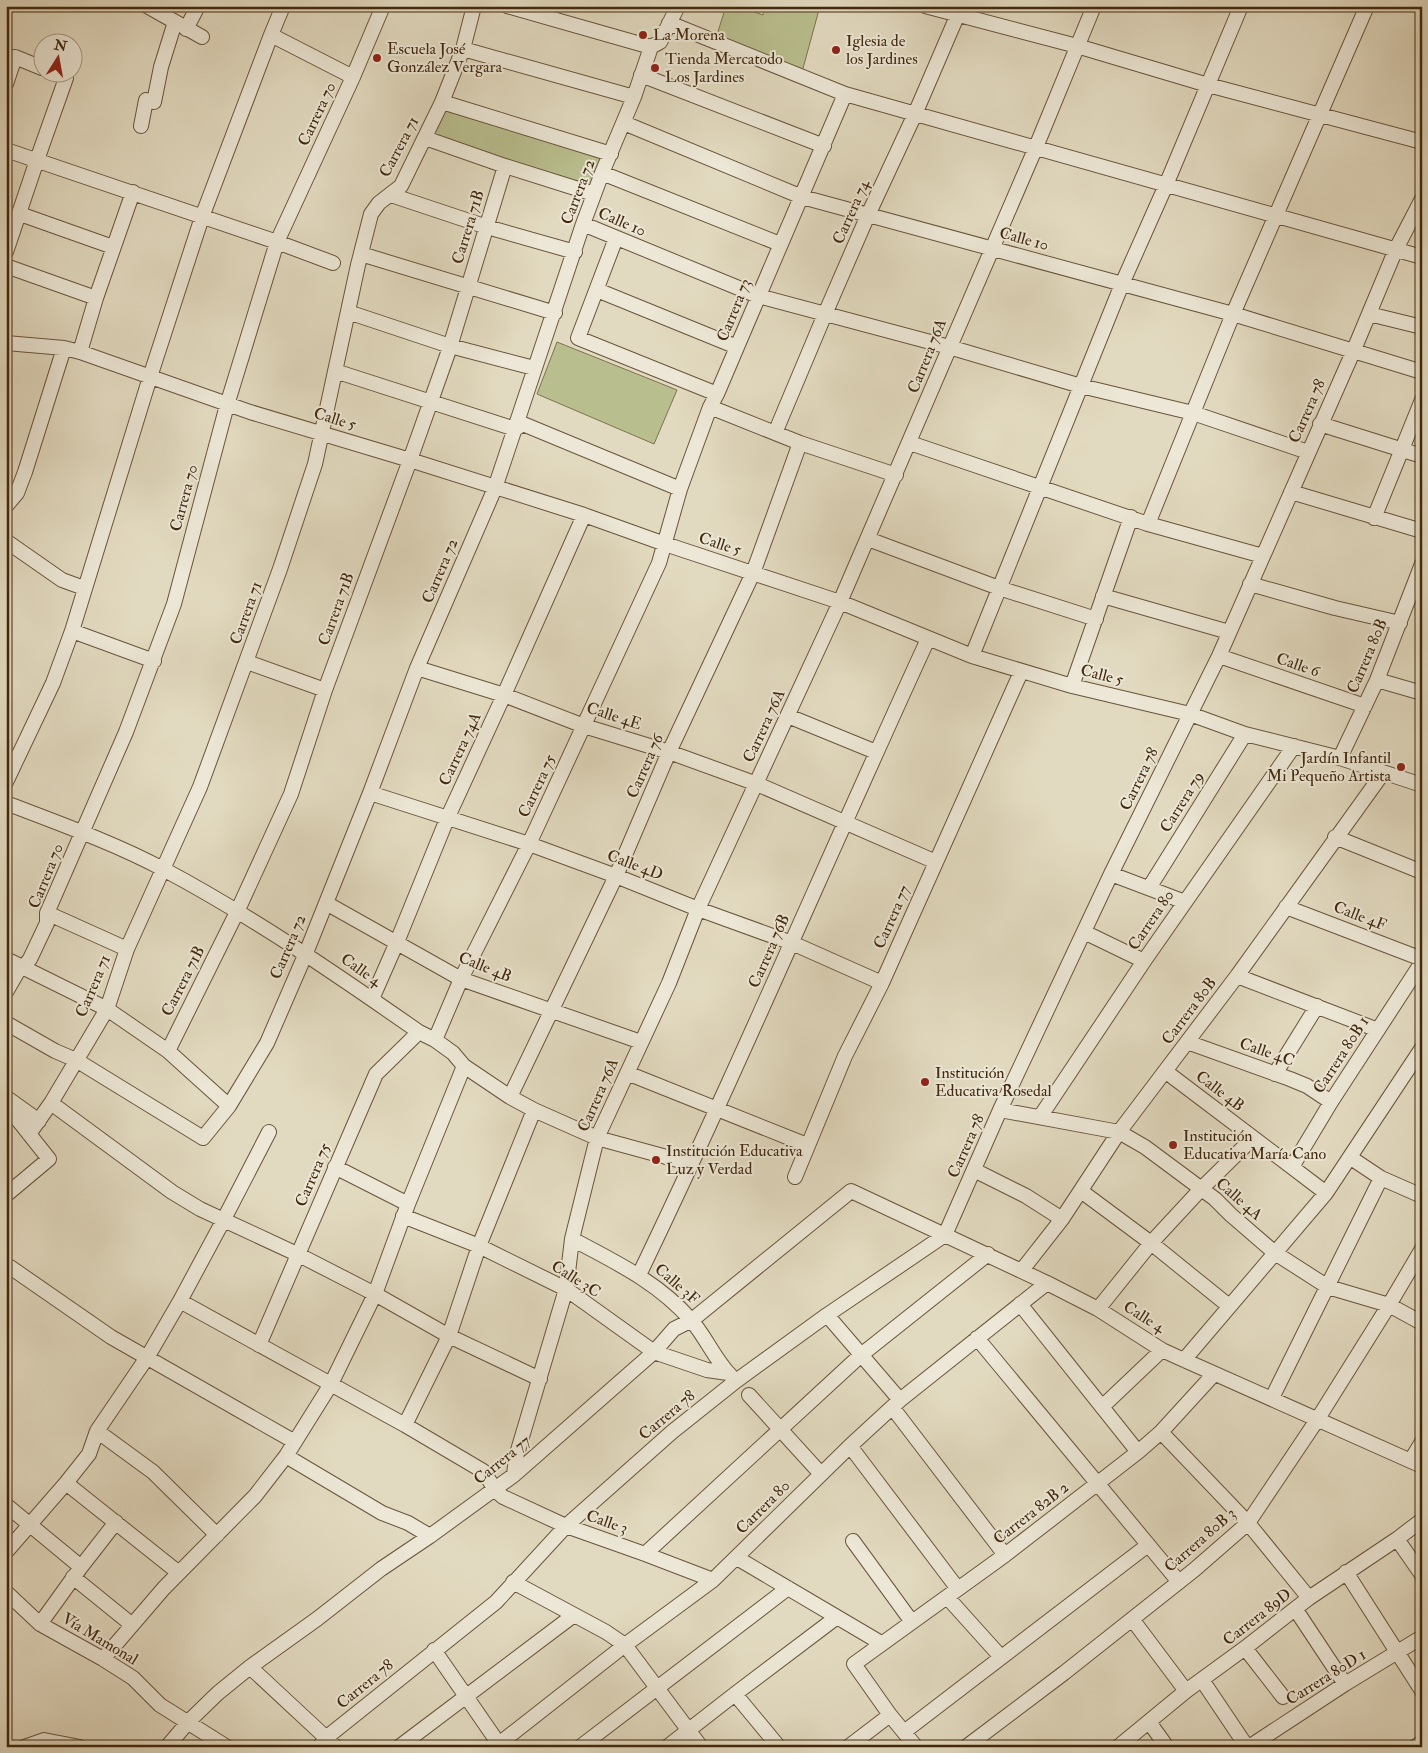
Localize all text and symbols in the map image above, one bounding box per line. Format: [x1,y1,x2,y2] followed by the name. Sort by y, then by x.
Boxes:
[653,25,725,45] place label: La Morena
[637,29,649,41] marker: La Morena
[846,31,918,70] place label: Iglesia de los Jardines
[32,32,82,82] north arrow
[52,36,69,55] text: N
[387,39,503,77] place label: Escuela José González Vergara
[830,44,842,56] marker: Iglesia de los Jardines
[665,49,783,88] place label: Tienda Mercatodo Los Jardines
[371,52,383,64] marker: Escuela José González Vergara
[649,62,661,74] marker: Tienda Mercatodo Los Jardines
[294,79,340,149] street label: Carrera 70
[375,113,423,181] street label: Carrera 71
[556,157,600,227] street label: Carrera 72
[828,176,875,247] street label: Carrera 74
[447,188,489,266] street label: Carrera 71B
[595,203,649,241] street label: Calle 10
[997,223,1051,255] street label: Calle 10
[712,276,756,344] street label: Carrera 73
[903,316,951,396] street label: Carrera 76A
[1284,376,1330,446] street label: Carrera 78
[311,403,359,435] street label: Calle 5
[166,462,202,534] street label: Carrera 70
[696,528,744,560] street label: Calle 5
[417,536,463,606] street label: Carrera 72
[314,570,358,648] street label: Carrera 71B
[225,579,267,647] street label: Carrera 71
[1342,616,1392,696] street label: Carrera 80B
[1274,648,1323,682] street label: Calle 6
[1078,660,1126,690] street label: Calle 5
[738,686,790,766] street label: Carrera 76A
[584,698,644,734] street label: Calle 4E
[434,709,486,789] street label: Carrera 74A
[622,730,668,801] street label: Carrera 76
[1115,744,1163,814] street label: Carrera 78
[1267,748,1391,786] place label: Jardín Infantil Mi Pequeño Artista
[514,751,560,821] street label: Carrera 75
[1395,761,1407,773] marker: Jardín Infantil Mi Pequeño Artista
[1155,768,1209,836] street label: Carrera 79
[24,841,68,911] street label: Carrera 70
[604,845,666,885] street label: Calle 4D
[869,882,915,952] street label: Carrera 77
[1124,886,1178,954] street label: Carrera 80
[1331,897,1389,935] street label: Calle 4F
[744,911,794,991] street label: Carrera 76B
[265,912,311,982] street label: Carrera 72
[157,942,209,1020] street label: Carrera 71B
[456,947,514,987] street label: Calle 4B
[337,949,386,992] street label: Calle 4
[71,952,115,1020] street label: Carrera 71
[1157,973,1221,1049] street label: Carrera 80B
[1309,1013,1373,1097] street label: Carrera 80B 1
[1237,1033,1297,1071] street label: Calle 4C
[573,1055,623,1135] street label: Carrera 76A
[935,1063,1052,1101] place label: Institución Educativa Rosedal
[1192,1066,1248,1116] street label: Calle 4B
[919,1076,931,1088] marker: Institución Educativa Rosedal
[943,1111,989,1181] street label: Carrera 78
[1183,1126,1326,1164] place label: Institución Educativa María Cano
[1167,1139,1179,1151] marker: Institución Educativa María Cano
[291,1140,335,1210] street label: Carrera 75
[666,1141,803,1179] place label: Institución Educativa Luz y Verdad
[650,1154,662,1166] marker: Institución Educativa Luz y Verdad
[1212,1173,1266,1225] street label: Calle 4A
[548,1256,604,1302] street label: Calle 3C
[651,1259,703,1309] street label: Calle 3F
[1120,1297,1170,1338] street label: Calle 4
[635,1385,700,1444] street label: Carrera 78
[470,1431,535,1489] street label: Carrera 77
[732,1476,794,1538] street label: Carrera 80
[989,1477,1073,1549] street label: Carrera 82B 2
[1160,1503,1240,1577] street label: Carrera 80B 3
[584,1506,630,1538] street label: Calle 3
[1219,1584,1295,1650] street label: Carrera 89D
[58,1608,142,1670] street label: Vía Mamonal
[1282,1645,1370,1709] street label: Carrera 80D 1
[332,1655,398,1713] street label: Carrera 78

